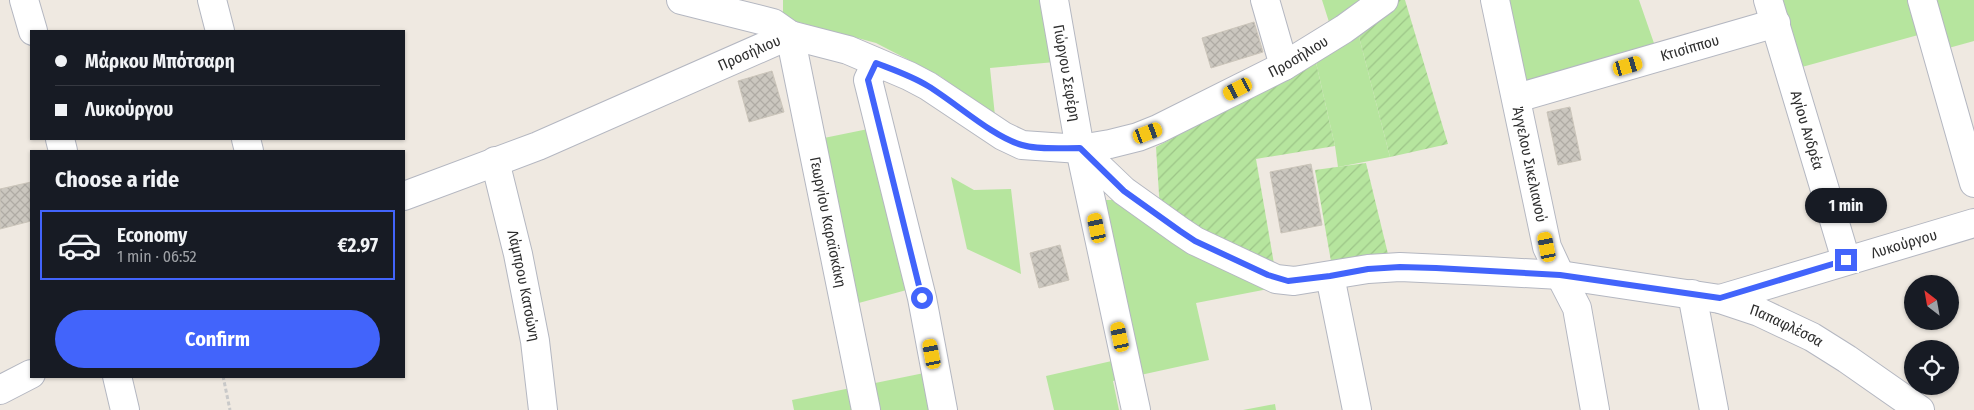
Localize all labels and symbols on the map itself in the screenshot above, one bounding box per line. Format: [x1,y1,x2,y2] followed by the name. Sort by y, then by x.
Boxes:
[1049,23,1084,123] street label: Γιώργου Σεφέρη
[715,31,784,75] street label: Προσήλιου
[1658,31,1721,65] street label: Κτισίππου
[1265,32,1332,81] street label: Προσήλιου
[1611,55,1644,77] car
[1221,76,1254,102] car
[1787,89,1827,172] street label: Αγίου Ανδρέα
[1509,105,1551,224] street label: Άγγελου Σικελιανού
[1131,121,1164,145] car
[806,155,850,289] street label: Γεωργίου Καραϊσκάκη
[1805,188,1887,222] callout: 1 min
[1086,212,1107,244] car
[1869,226,1939,262] street label: Λυκούργου
[503,228,544,343] street label: Λάμπρου Κατσώνη
[1536,231,1557,263] car
[1835,249,1857,271] route end
[1904,275,1959,330] north arrow
[911,287,933,309] route start
[1748,301,1827,351] street label: Παπαφλέσσα
[1109,321,1130,353] car
[921,338,942,370] car

